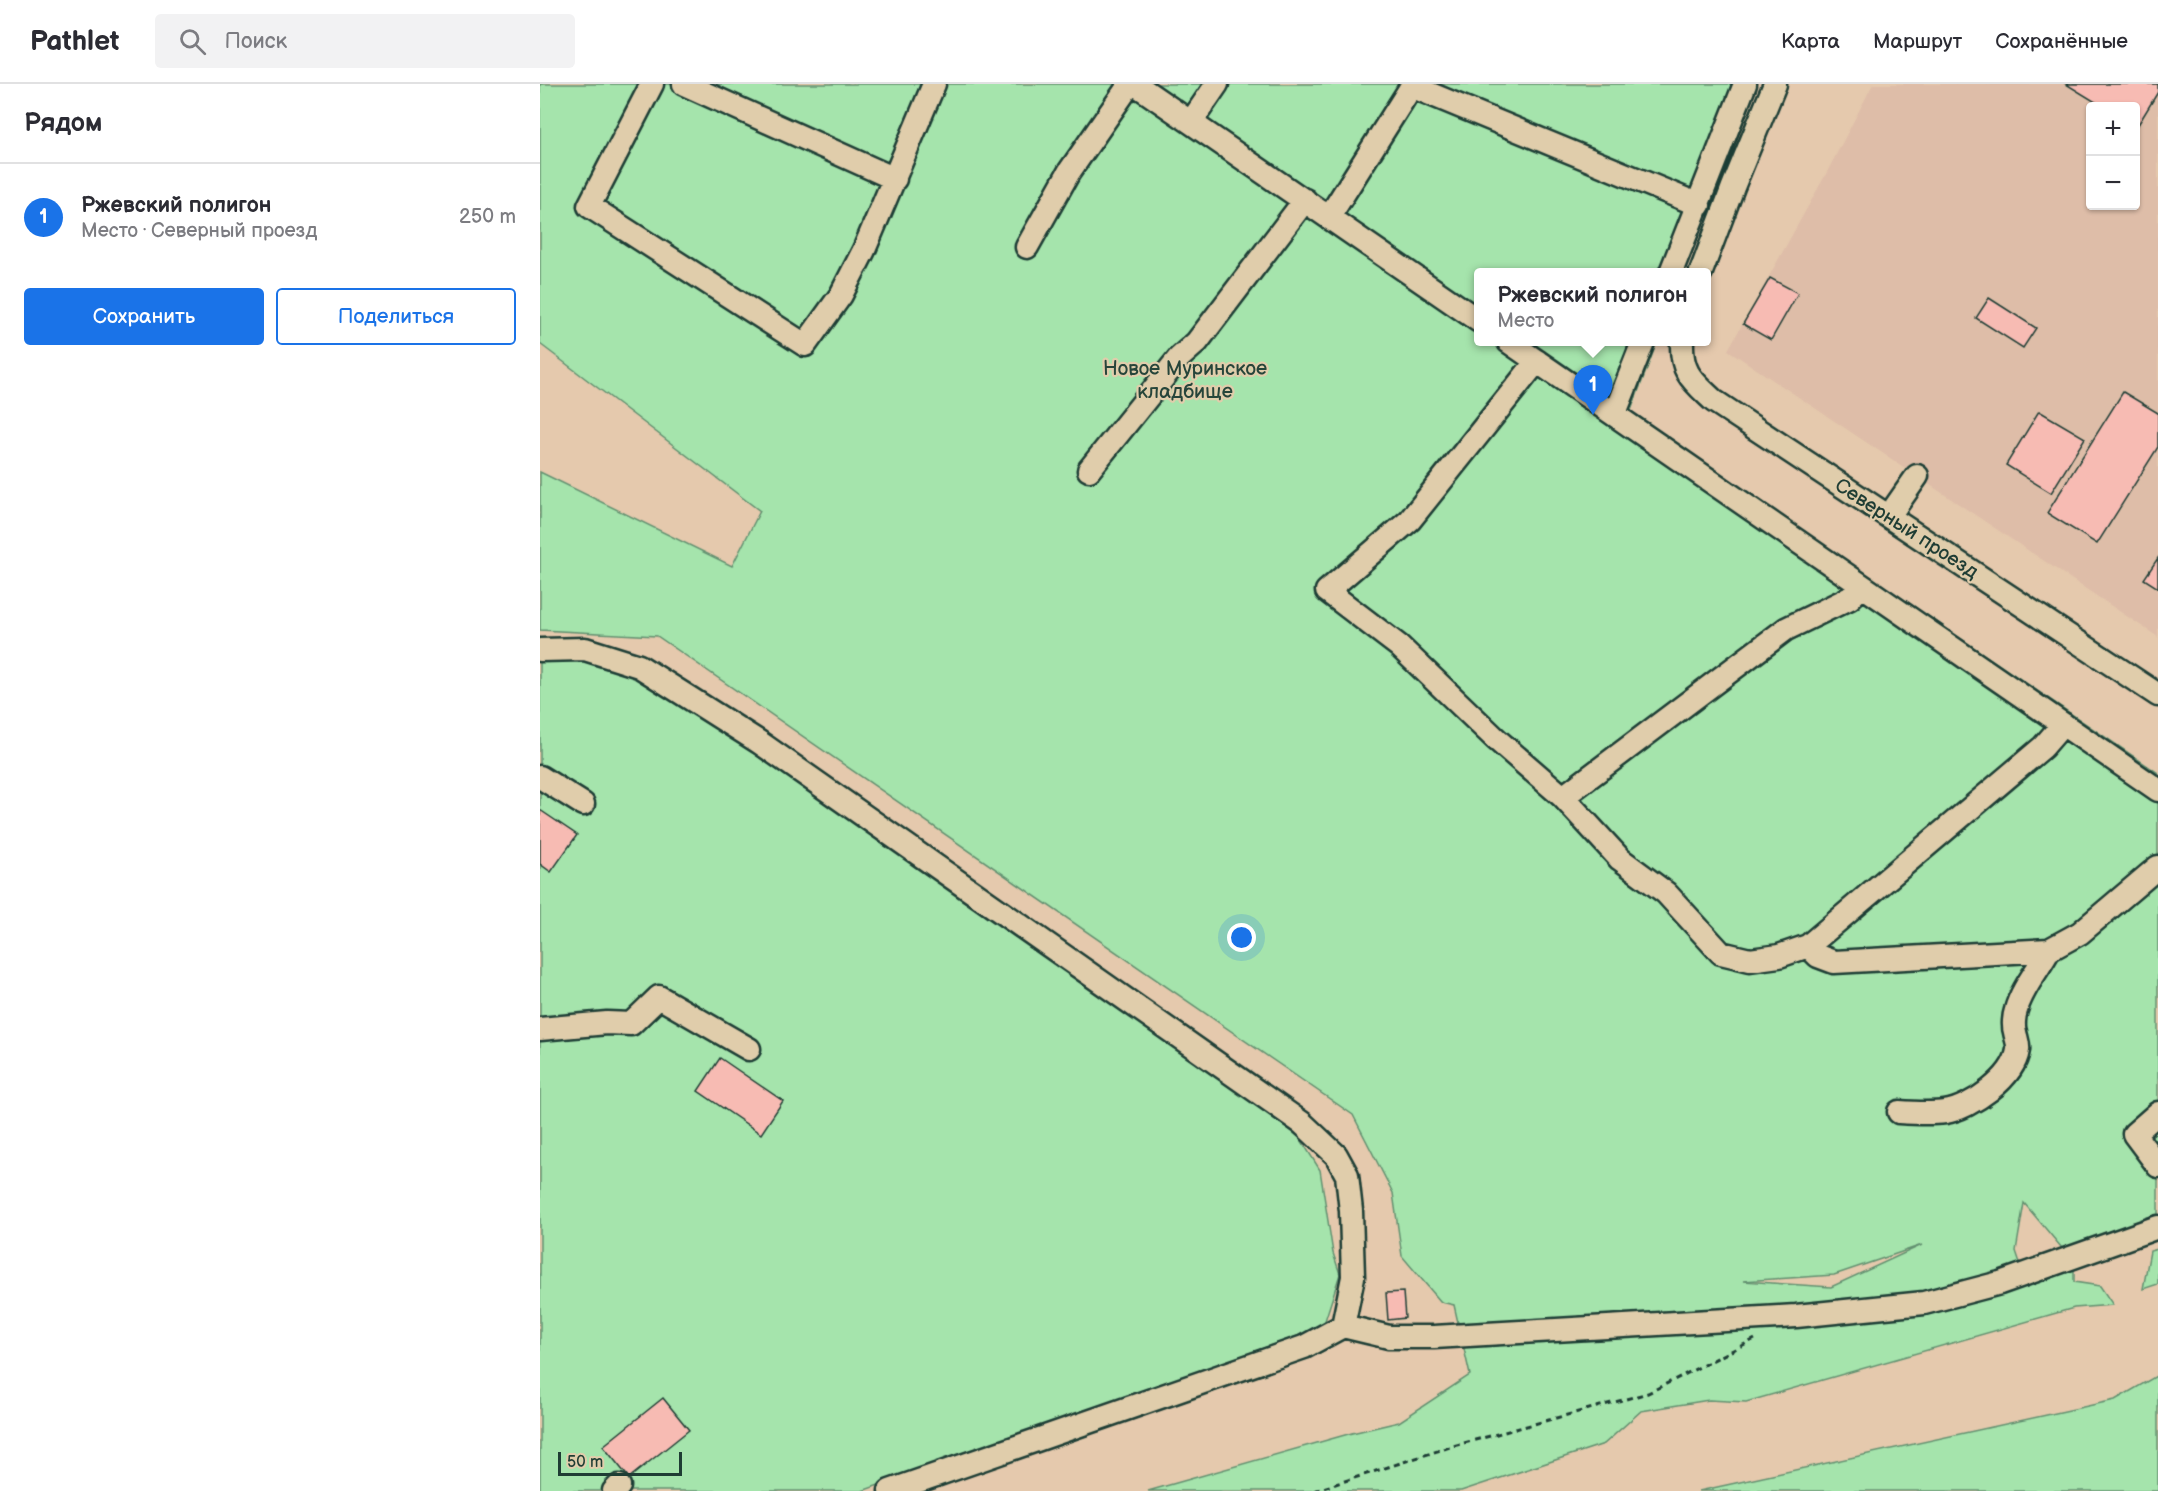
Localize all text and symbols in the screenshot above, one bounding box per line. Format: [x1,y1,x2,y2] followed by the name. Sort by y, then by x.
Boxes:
[155,14,575,68] search box
[30,25,119,58] text: Pathlet
[176,25,209,58] icon: search
[224,28,287,55] text: Поиск
[1781,29,1840,54] text: Карта
[1873,29,1962,54] text: Маршрут
[1995,29,2128,54] text: Сохранённые
[2086,102,2140,210] map controls
[2086,102,2140,156] button: +
[24,108,102,139] text: Рядом
[2086,156,2140,210] button: −
[81,192,271,219] text: Ржевский полигон
[39,205,48,229] text: 1
[459,205,516,229] text: 250 m
[81,219,317,243] text: Место · Северный проезд
[1474,268,1711,346] popup
[1497,282,1688,309] text: Ржевский полигон
[24,288,264,345] button: Сохранить
[276,288,516,345] button: Поделиться
[1497,309,1554,333] text: Место
[1103,357,1267,404] park label: Новое Муринское кладбище
[1574,366,1612,415] pin: 1
[1830,473,1983,584] street label: Северный проезд
[1227,923,1256,952] your location
[558,1449,682,1476] scale bar
[567,1453,603,1472] text: 50 m

